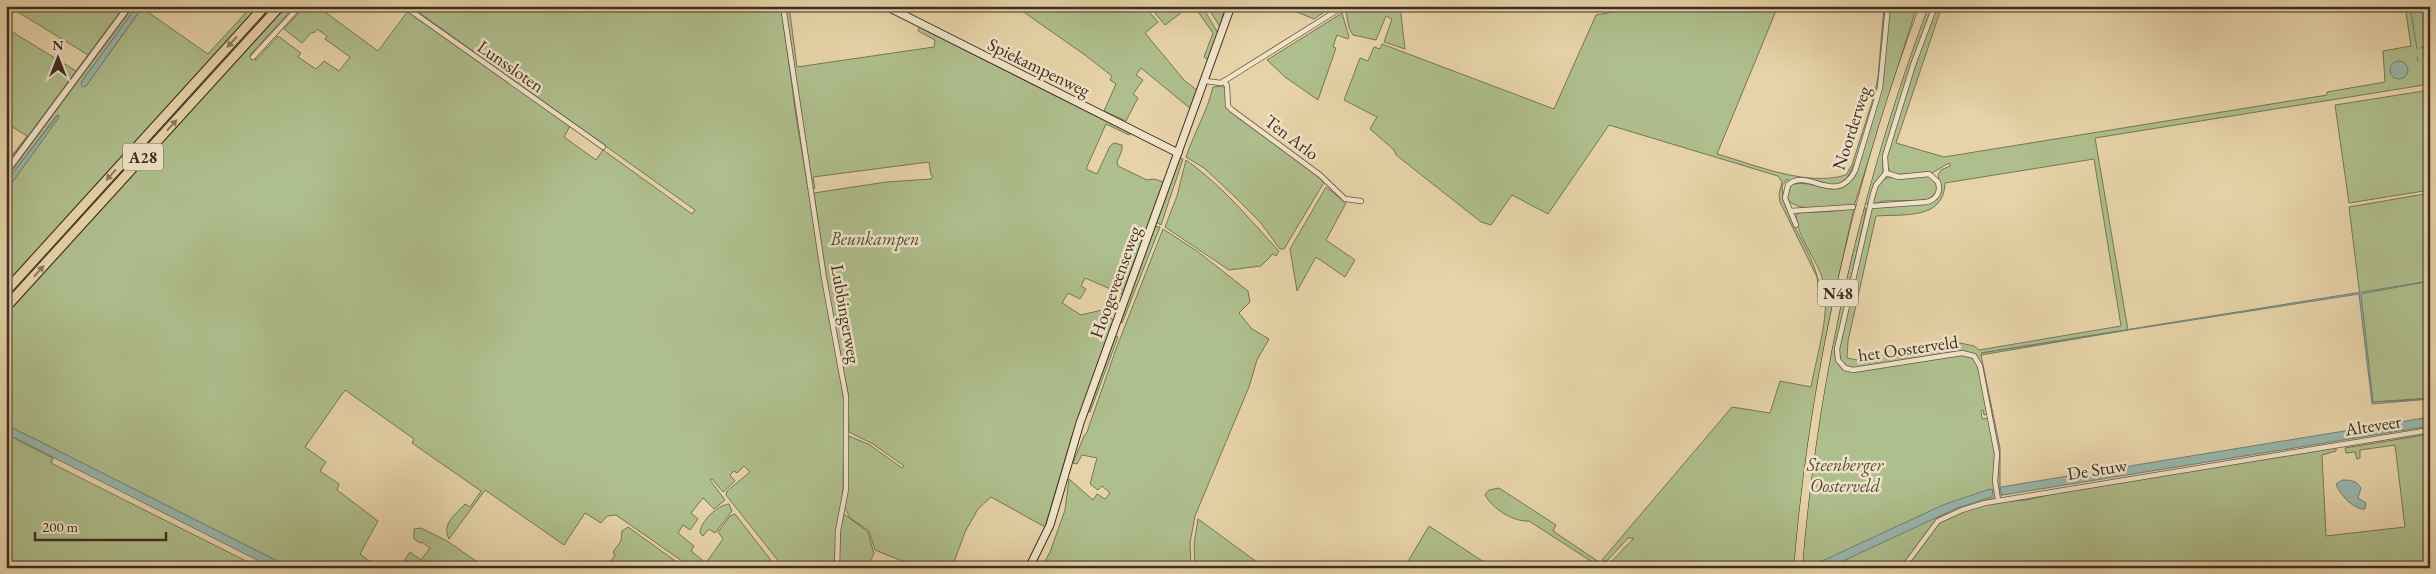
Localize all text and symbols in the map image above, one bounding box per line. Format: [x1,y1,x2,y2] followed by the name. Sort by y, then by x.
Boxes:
[32,32,82,82] north arrow
[984,32,1094,102] street label: Spiekampenweg
[473,35,549,98] street label: Lunssloten
[52,36,64,54] text: N
[226,36,238,48] one-way arrow
[1827,83,1875,173] street label: Noorderweg
[1260,109,1324,165] street label: Ten Arlo
[166,120,178,132] one-way arrow
[123,144,163,170] road number: A28
[105,169,117,181] one-way arrow
[1084,223,1146,341] street label: Hoogeveenseweg
[830,227,919,251] park label: Beunkampen
[826,263,866,365] street label: Lubbingerweg
[33,266,45,278] one-way arrow
[1818,280,1858,306] road number: N48
[1857,329,1960,366] street label: het Oosterveld
[2342,409,2403,441] street label: Alteveer
[1806,453,1884,497] park label: Steenberger Oosterveld
[2066,453,2129,485] street label: De Stuw
[35,509,166,541] scale bar
[42,517,79,536] text: 200 m

